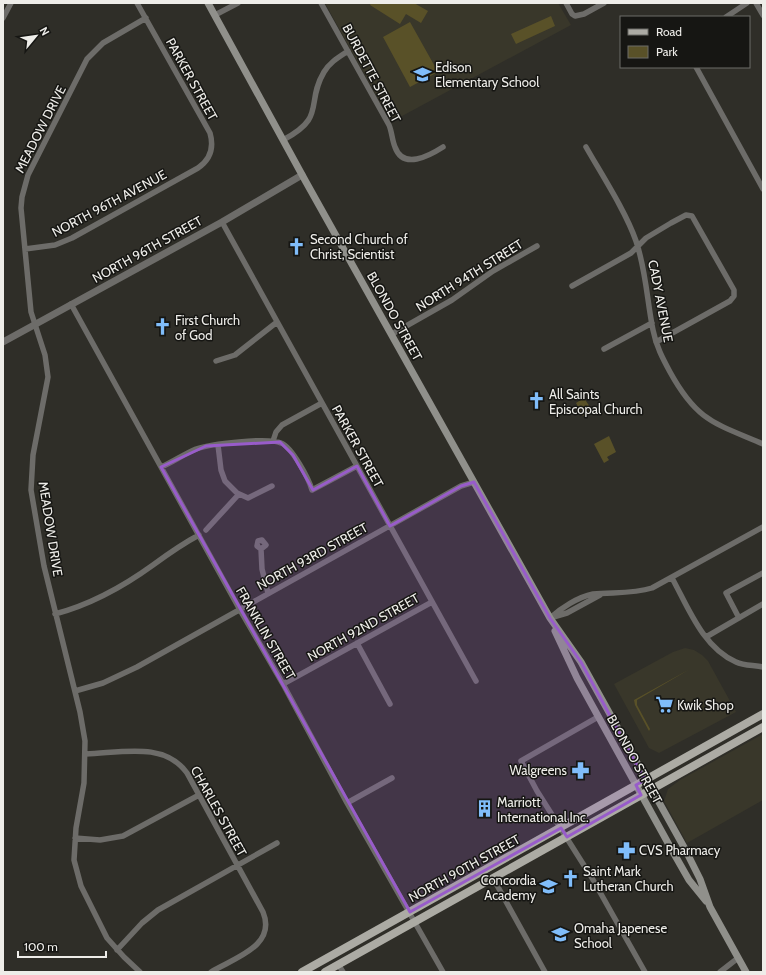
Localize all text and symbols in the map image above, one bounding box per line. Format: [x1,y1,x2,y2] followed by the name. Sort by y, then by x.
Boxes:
[16,16,56,56] north arrow
[620,16,750,68] legend
[339,21,405,125] street label: BURDETTE STREET
[37,24,53,38] text: N
[656,24,682,39] text: Road
[163,35,221,123] street label: PARKER STREET
[656,44,678,59] text: Park
[435,59,539,90] place label: Edison Elementary School
[412,64,432,84] school or university icon: Edison Elementary School
[11,83,69,175] street label: MEADOW DRIVE
[49,166,169,240] street label: NORTH 96TH AVENUE
[89,212,205,286] street label: NORTH 96TH STREET
[310,231,408,262] place label: Second Church of Christ, Scientist
[287,236,307,256] church icon: Second Church of Christ, Scientist
[412,236,526,314] street label: NORTH 94TH STREET
[645,258,677,344] street label: CADY AVENUE
[364,269,426,363] street label: BLONDO STREET
[175,312,240,343] place label: First Church of God
[152,317,172,337] church icon: First Church of God
[549,386,643,417] place label: All Saints Episcopal Church
[526,391,546,411] church icon: All Saints Episcopal Church
[329,402,387,490] street label: PARKER STREET
[36,480,66,578] street label: MEADOW DRIVE
[254,519,370,593] street label: NORTH 93RD STREET
[233,584,299,682] street label: FRANKLIN STREET
[304,590,422,664] street label: NORTH 92ND STREET
[654,695,674,715] supermarket icon: Kwik Shop
[677,697,734,713] place label: Kwik Shop
[604,712,666,806] street label: BLONDO STREET
[570,760,590,780] pharmacy icon: Walgreens
[510,762,568,778] place label: Walgreens
[188,763,251,859] street label: CHARLES STREET
[497,794,589,825] place label: Marriott International Inc.
[474,799,494,819] building icon: Marriott International Inc.
[406,831,523,905] street label: NORTH 90TH STREET
[616,840,636,860] pharmacy icon: CVS Pharmacy
[639,842,721,858] place label: CVS Pharmacy
[583,863,674,894] place label: Saint Mark Lutheran Church
[560,868,580,888] church icon: Saint Mark Lutheran Church
[481,872,537,903] place label: Concordia Academy
[539,877,559,897] school or university icon: Concordia Academy
[574,920,667,951] place label: Omaha Japenese School
[551,925,571,945] school or university icon: Omaha Japenese School
[18,933,106,959] scale bar
[24,939,58,954] text: 100 m

